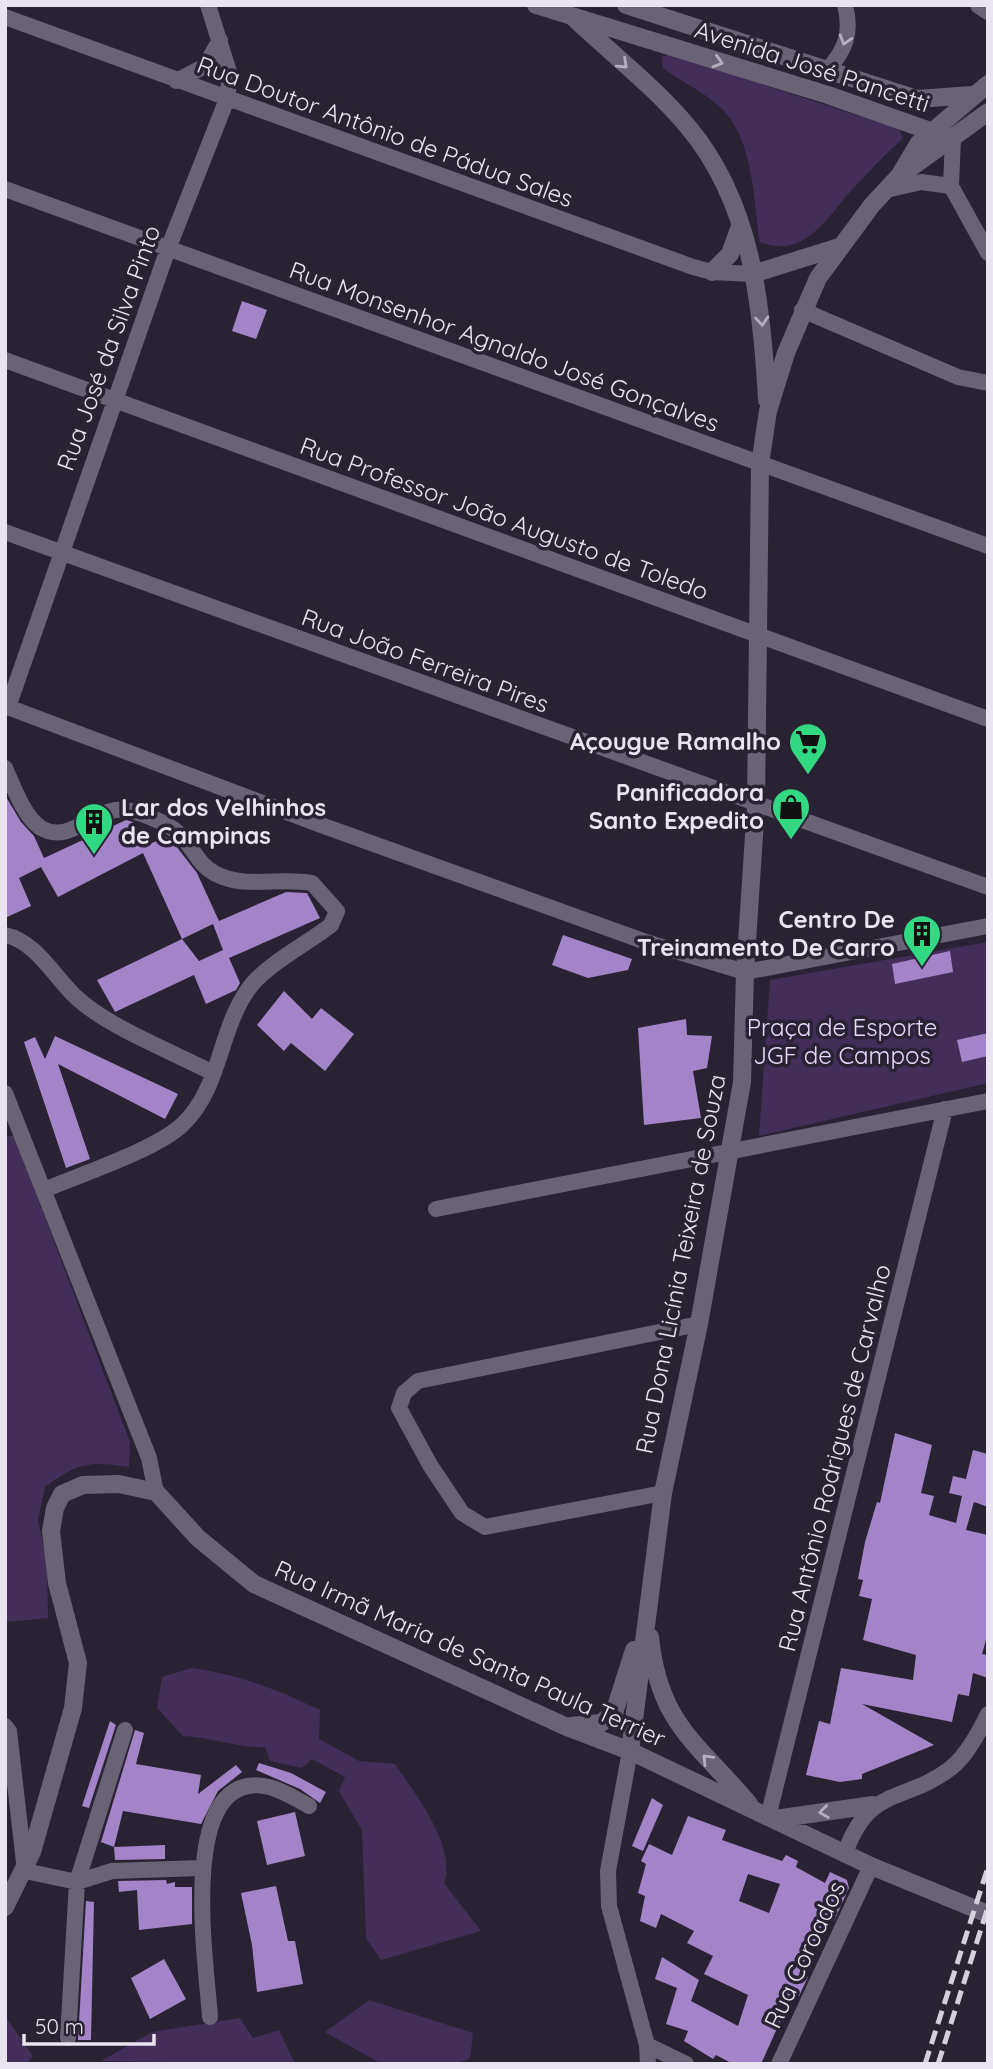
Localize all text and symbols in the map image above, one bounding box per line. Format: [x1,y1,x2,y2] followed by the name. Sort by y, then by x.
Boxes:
[691,14,934,118] street label: Avenida José Pancetti
[839,34,854,46] one-way arrow
[193,49,577,213] street label: Rua Doutor Antônio de Pádua Sales
[712,53,724,68] one-way arrow
[615,56,628,69] one-way arrow
[50,221,166,474] street label: Rua José da Silva Pinto
[285,254,723,438] street label: Rua Monsenhor Agnaldo José Gonçalves
[754,316,769,327] one-way arrow
[296,430,713,606] street label: Rua Professor João Augusto de Toledo
[298,601,553,719] street label: Rua João Ferreira Pires
[787,721,829,776] supermarket icon: Açougue Ramalho
[570,726,781,756] place label: Açougue Ramalho
[589,777,764,835] place label: Panificadora Santo Expedito
[770,786,812,841] shop icon: Panificadora Santo Expedito
[121,792,326,850] place label: Lar dos Velhinhos de Campinas
[73,801,115,856] building icon: Lar dos Velhinhos de Campinas
[637,904,895,962] place label: Centro De Treinamento De Carro
[901,913,943,968] building icon: Centro De Treinamento De Carro
[747,1012,937,1070] park label: Praça de Esporte JGF de Campos
[628,1072,732,1456] street label: Rua Dona Licínia Teixeira de Souza
[771,1261,897,1654] street label: Rua Antônio Rodrigues de Carvalho
[270,1553,671,1753] street label: Rua Irmã Maria de Santa Paula Terrier
[703,1754,716,1767] one-way arrow
[818,1804,830,1819] one-way arrow
[757,1876,851,2033] street label: Rua Coroados
[24,2002,154,2046] scale bar
[35,2013,84,2039] text: 50 m

